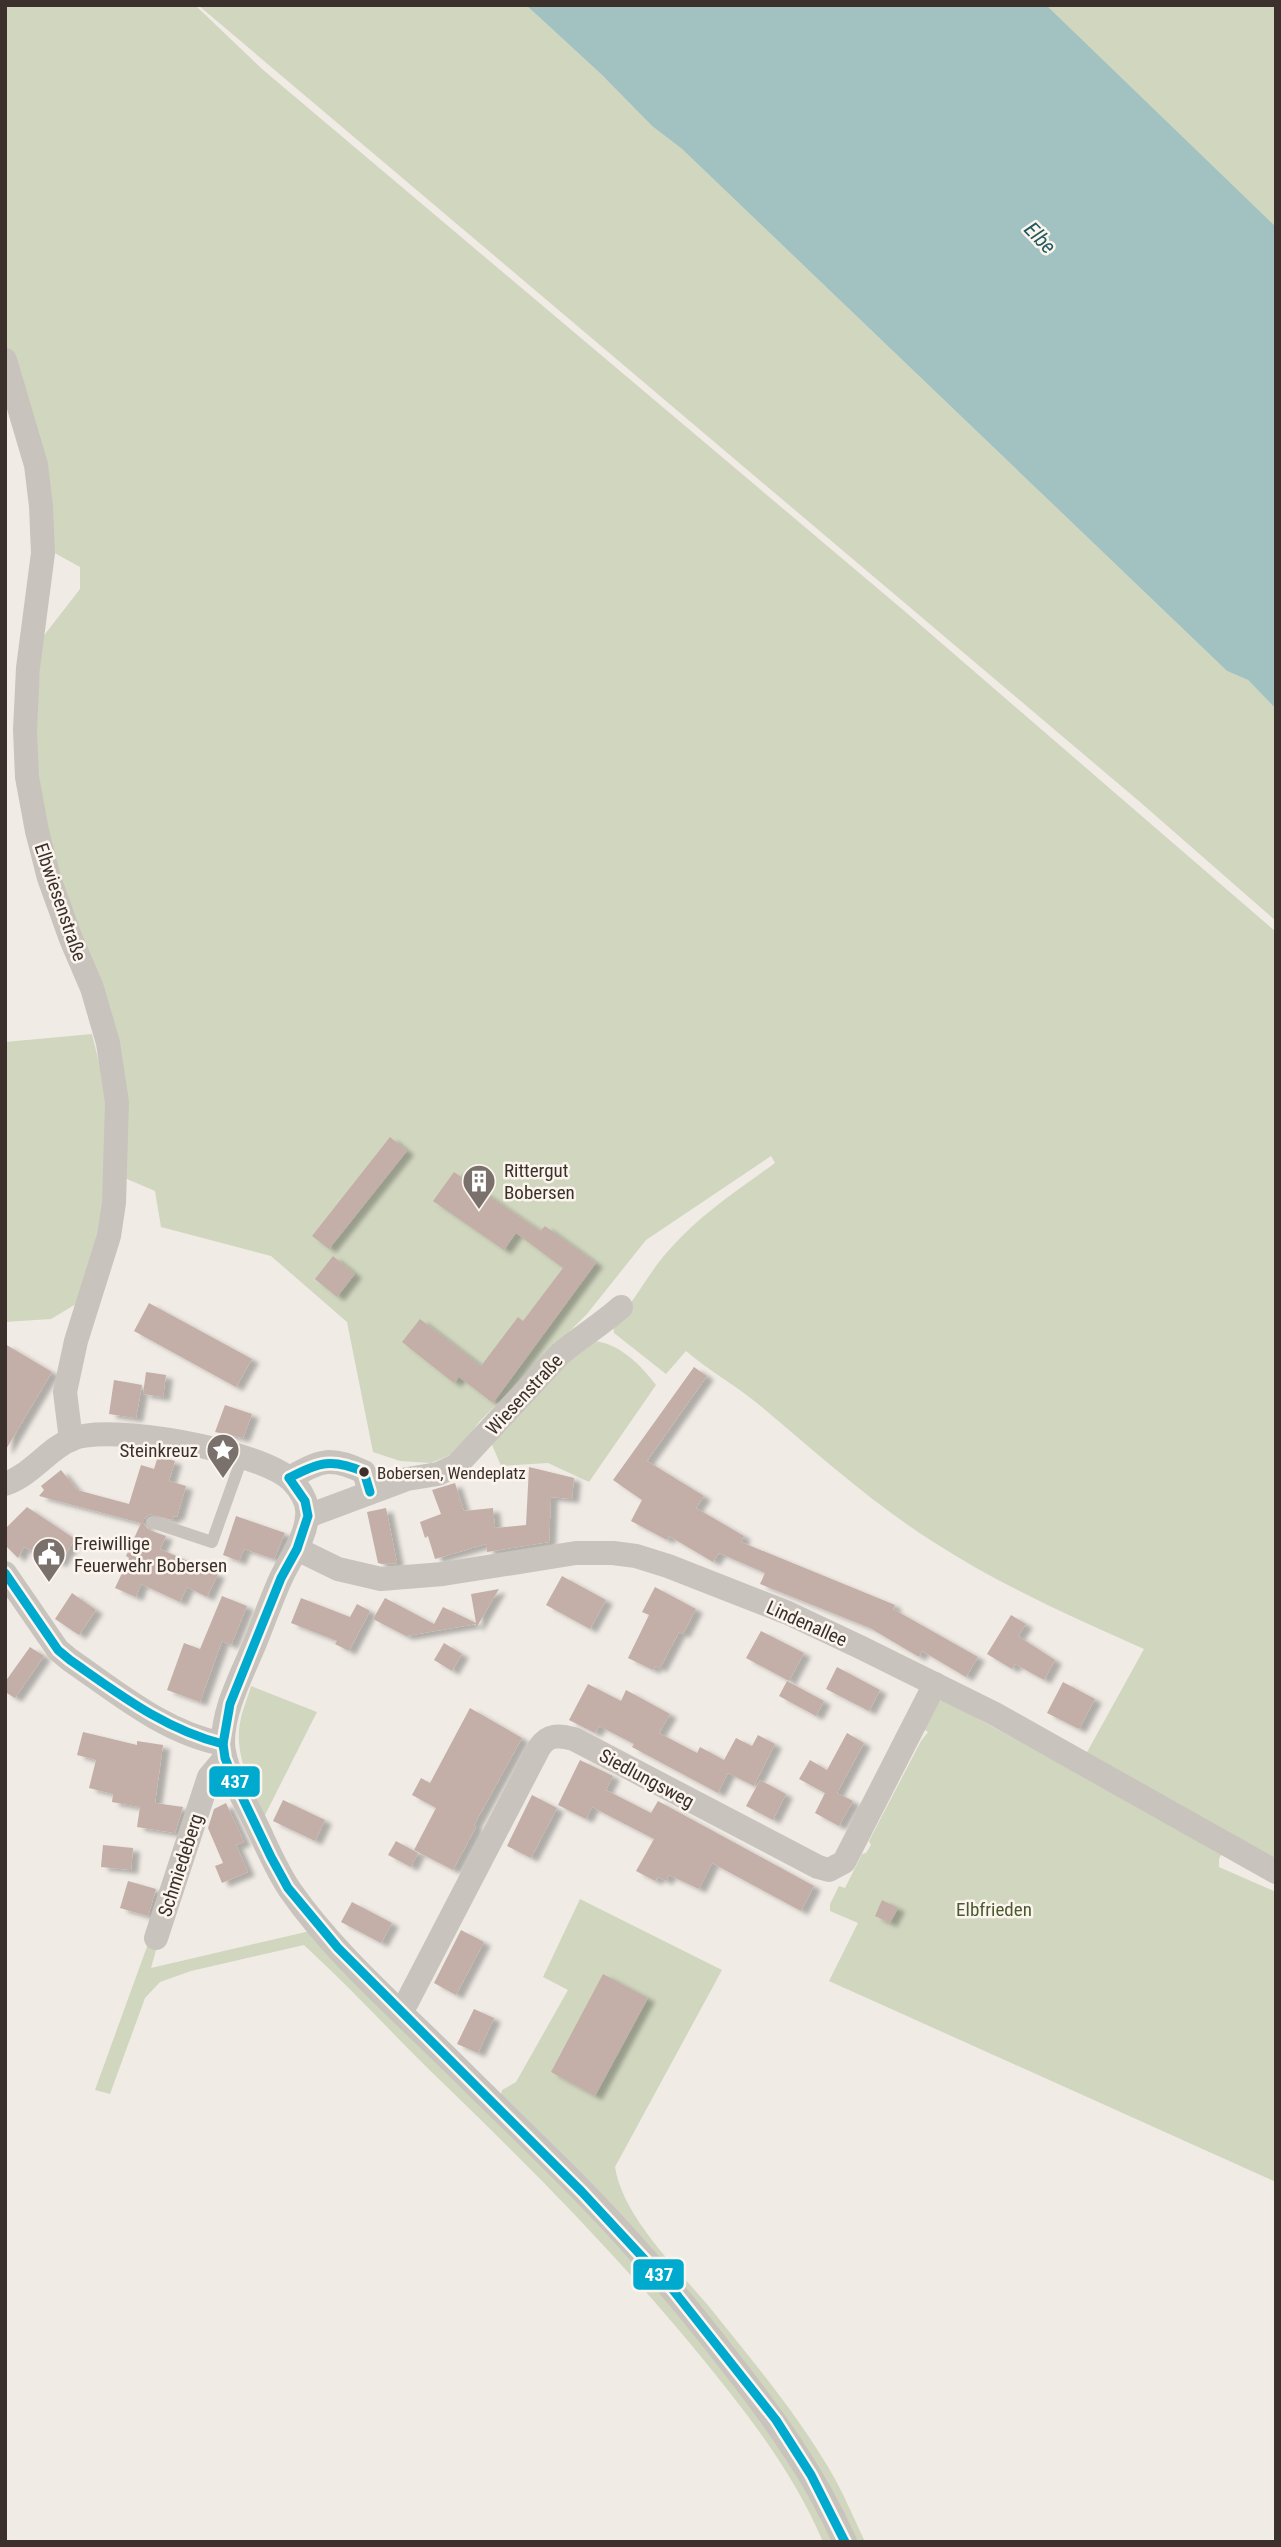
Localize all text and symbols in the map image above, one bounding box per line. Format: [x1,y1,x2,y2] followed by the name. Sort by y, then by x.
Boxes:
[1019,217,1061,259] water label: Elbe
[30,840,91,964] street label: Elbwiesenstraße
[504,1159,575,1204] place label: Rittergut Bobersen
[460,1162,498,1211] building icon: Rittergut Bobersen
[481,1349,568,1440] street label: Wiesenstraße
[204,1431,242,1480] place icon: Steinkreuz
[119,1439,198,1462] place label: Steinkreuz
[377,1463,526,1483] place label: Bobersen, Wendeplatz
[357,1465,371,1479] marker: Bobersen, Wendeplatz
[74,1532,227,1577] place label: Freiwillige Feuerwehr Bobersen
[30,1535,68,1584] public building icon: Freiwillige Feuerwehr Bobersen
[763,1596,851,1651] street label: Lindenallee
[595,1744,698,1813] street label: Siedlungsweg
[208,1765,261,1798] line badge: 437
[221,1770,249,1793] text: 437
[153,1811,208,1920] street label: Schmiedeberg
[956,1898,1032,1921] park label: Elbfrieden
[632,2258,685,2291] line badge: 437
[645,2263,673,2286] text: 437

